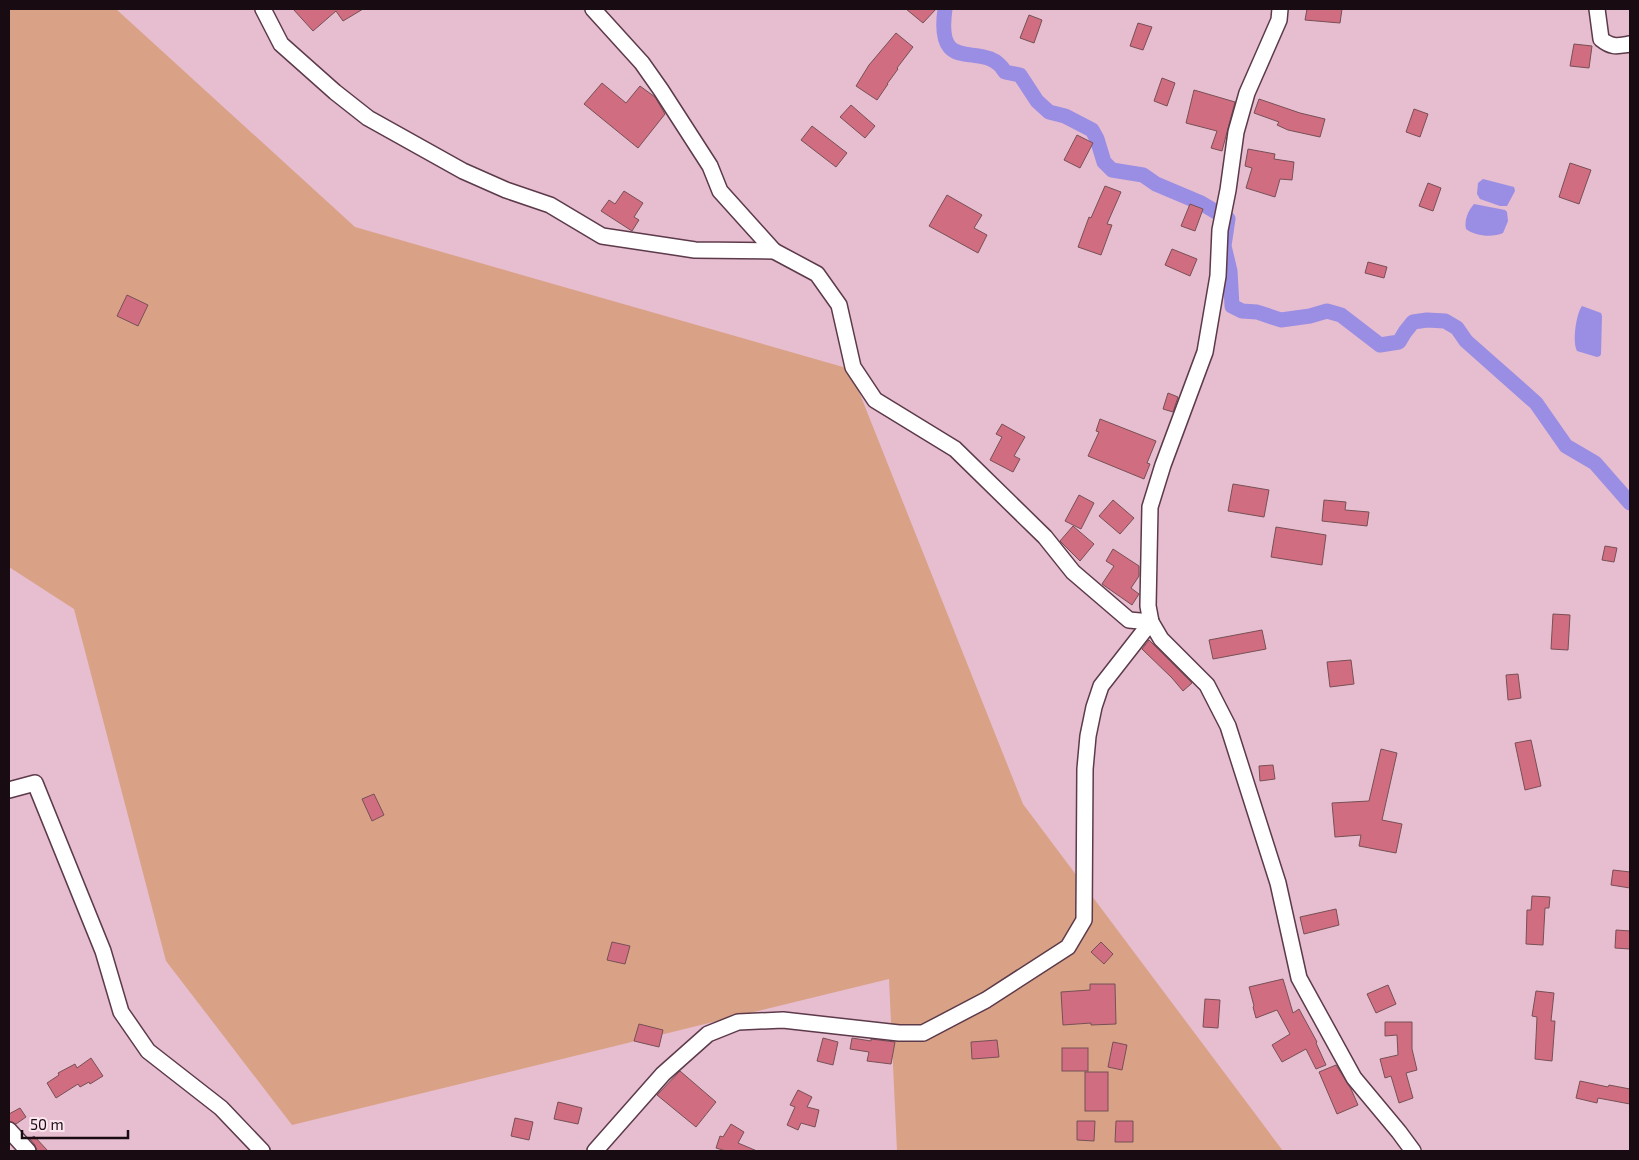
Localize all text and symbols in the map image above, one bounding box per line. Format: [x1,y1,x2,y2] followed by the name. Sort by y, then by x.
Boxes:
[22,1108,129,1140] scale bar
[30,1115,64,1133] text: 50 m

